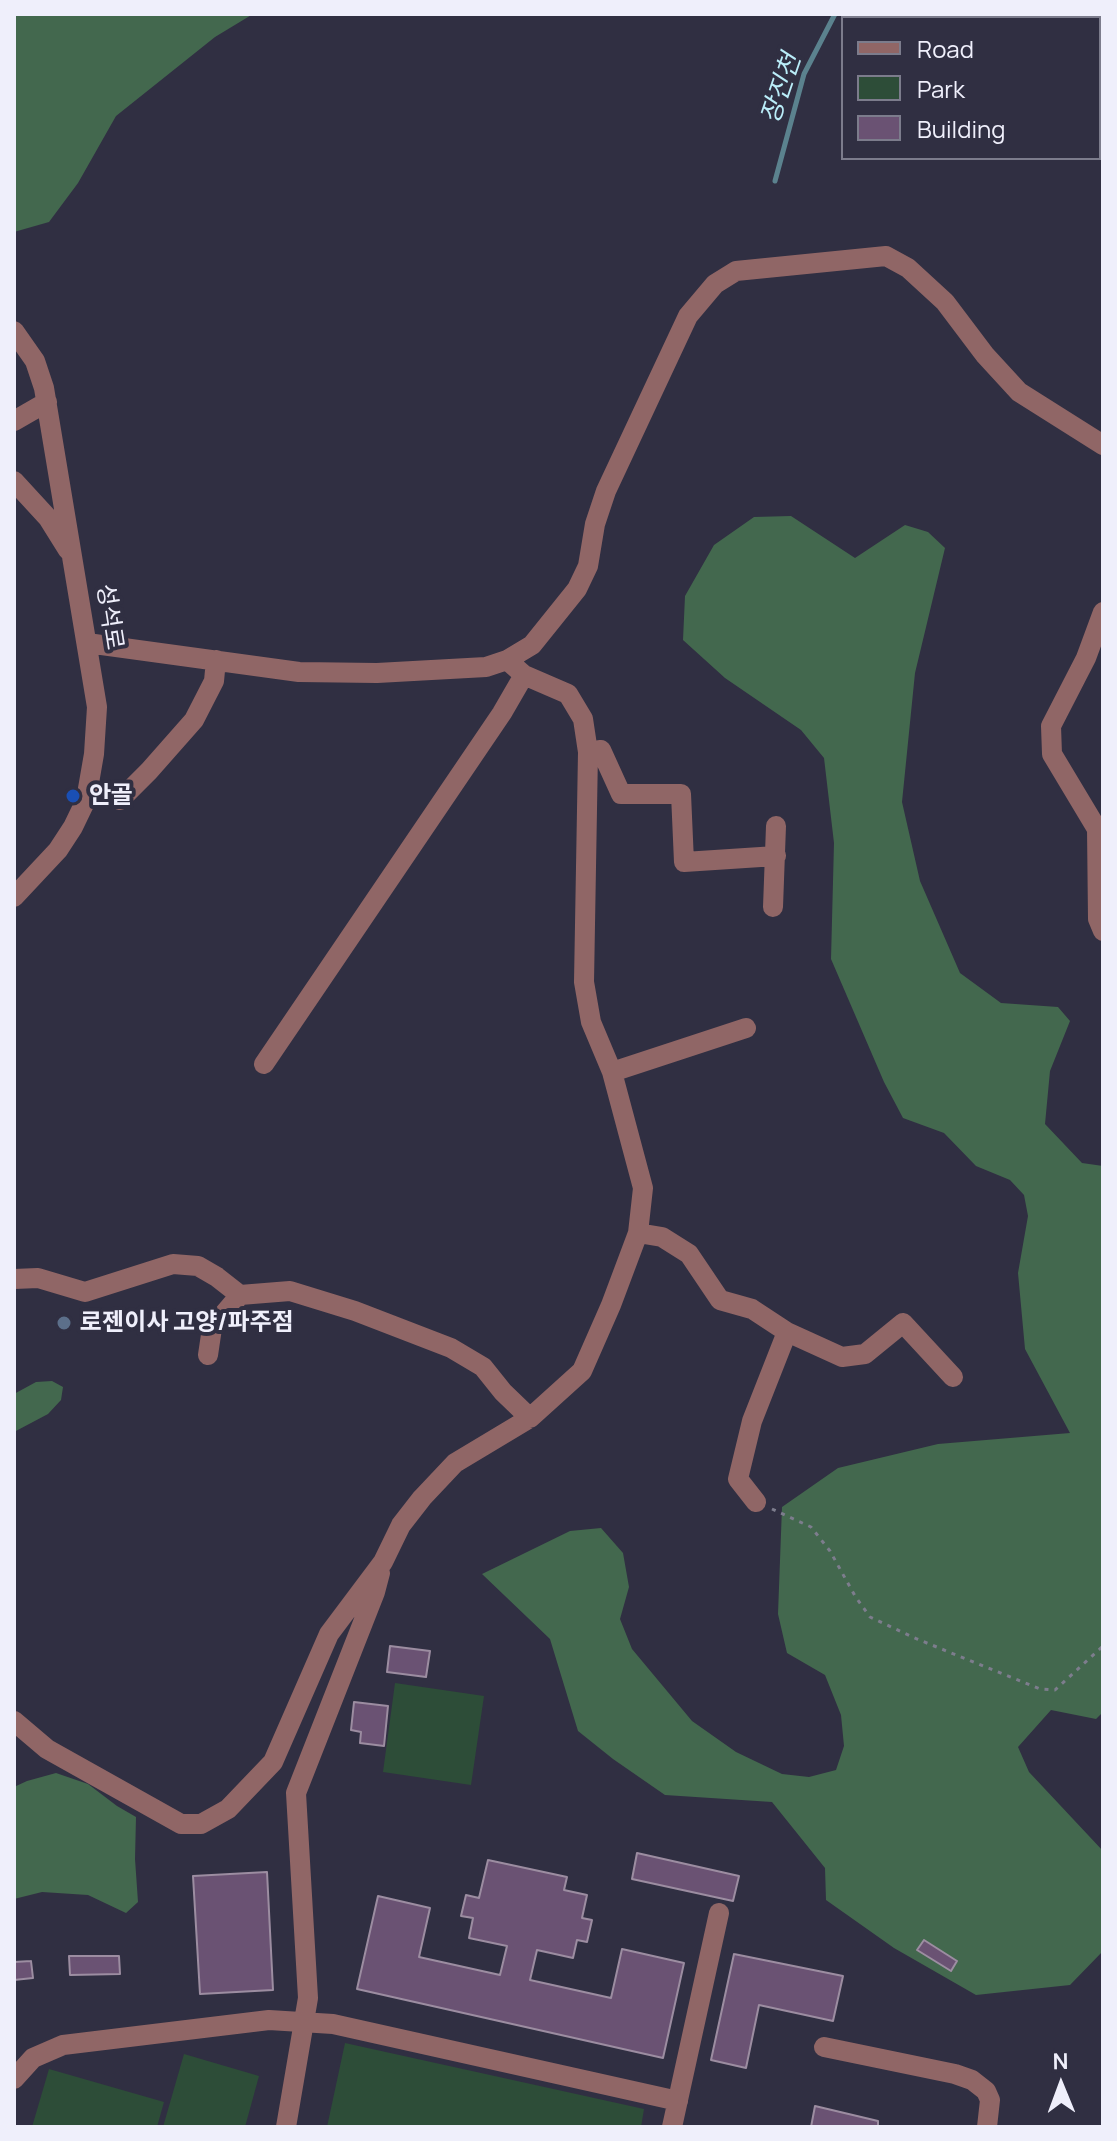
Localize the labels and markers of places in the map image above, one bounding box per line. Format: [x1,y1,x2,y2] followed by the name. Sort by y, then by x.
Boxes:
[89,782,133,810] place label: 안골
[64,787,82,805] marker: 안골
[80,1309,294,1337] place label: 로젠이사 고양/파주점
[55,1314,73,1332] marker: 로젠이사 고양/파주점

